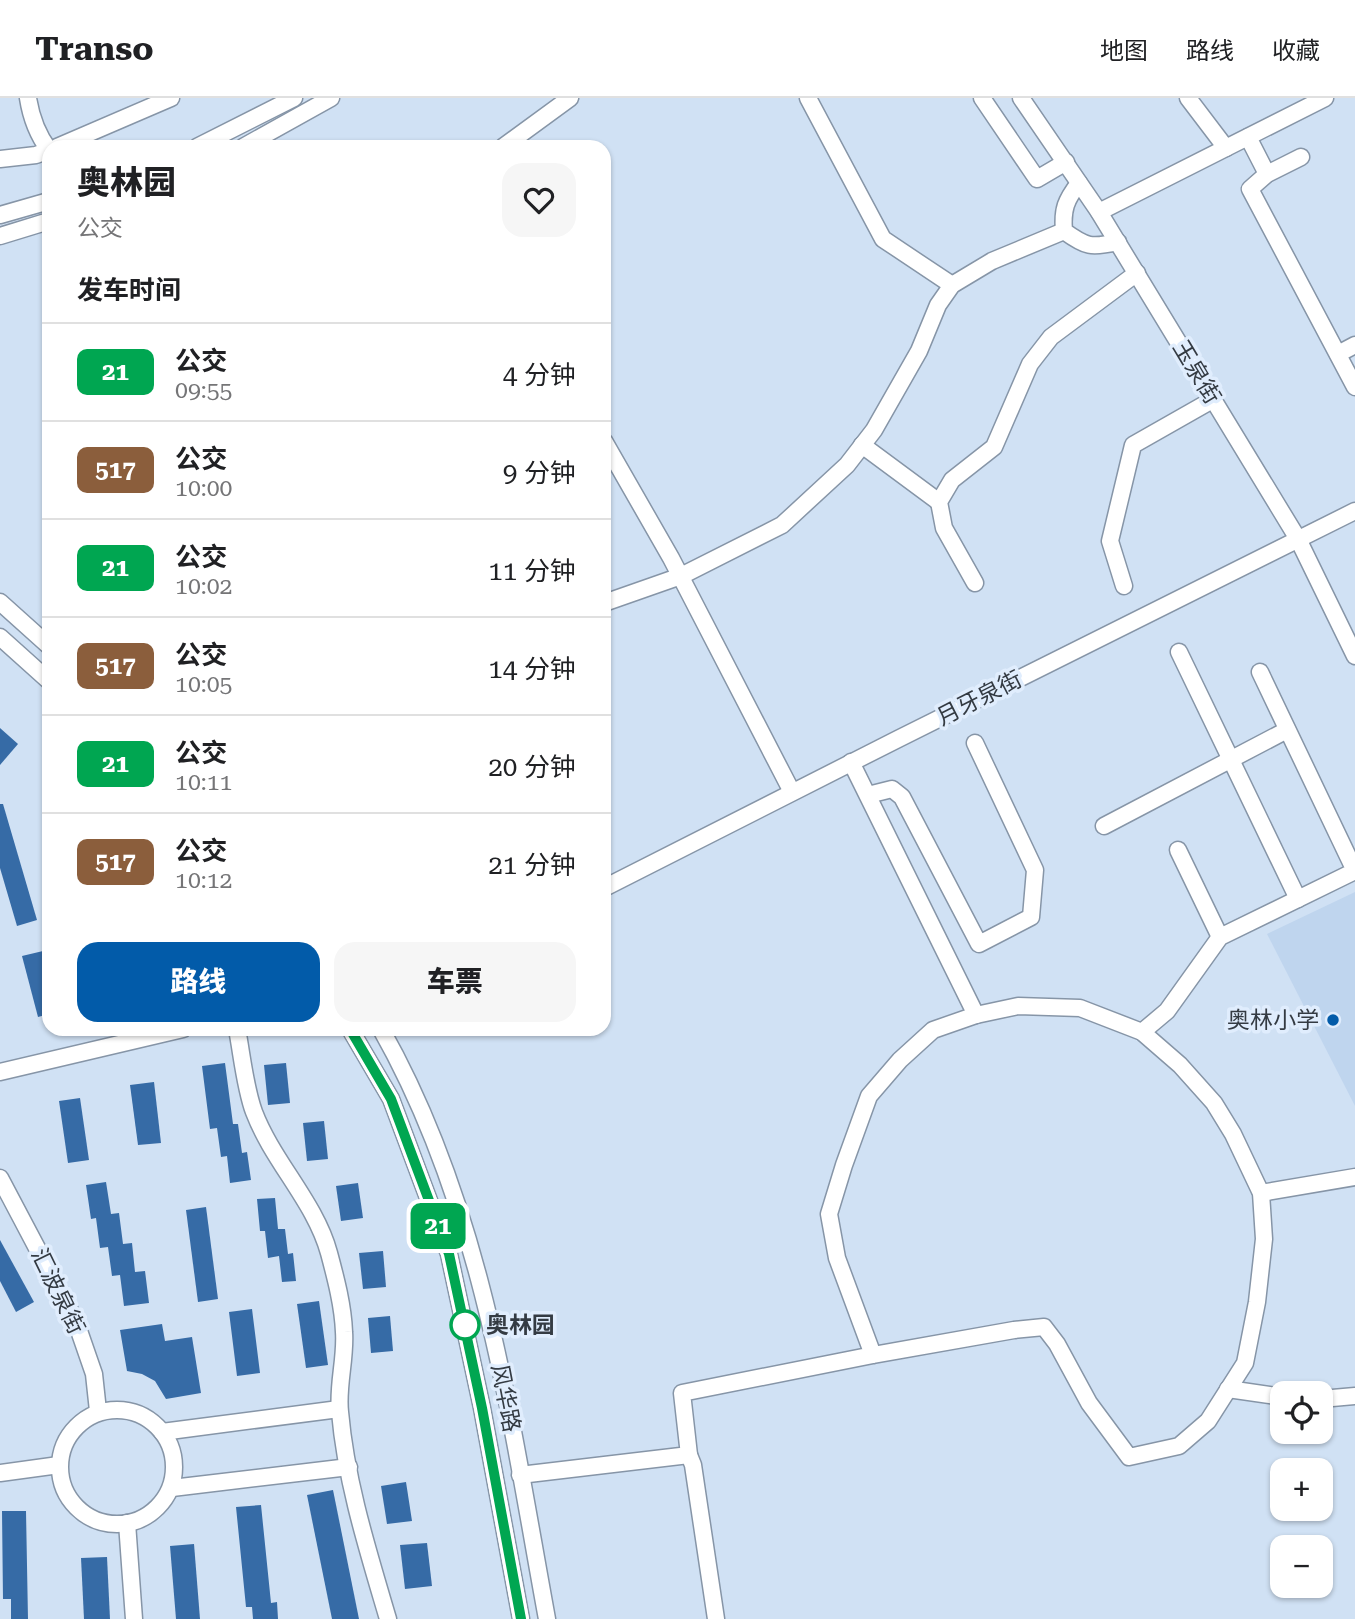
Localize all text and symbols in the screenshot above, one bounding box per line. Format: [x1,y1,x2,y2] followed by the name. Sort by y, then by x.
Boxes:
[35,29,153,68] text: Transo
[1100,37,1148,65] text: 地图
[1186,37,1234,65] text: 路线
[1272,37,1320,65] text: 收藏
[77,163,176,202] text: 奥林园
[502,163,576,237] button: heart
[77,215,123,242] text: 公交
[77,275,181,305] text: 发车时间
[1167,336,1226,409] street label: 玉泉街
[175,346,227,376] text: 公交
[102,358,129,386] text: 21
[503,360,576,390] text: 4 分钟
[175,377,232,404] text: 09:55
[175,444,227,474] text: 公交
[95,456,136,484] text: 517
[503,458,576,488] text: 9 分钟
[175,475,232,502] text: 10:00
[175,542,227,572] text: 公交
[102,554,129,582] text: 21
[488,556,576,586] text: 11 分钟
[175,573,232,600] text: 10:02
[175,640,227,670] text: 公交
[95,652,136,680] text: 517
[488,654,576,684] text: 14 分钟
[932,666,1026,731] street label: 月牙泉街
[175,671,232,698] text: 10:05
[175,738,227,768] text: 公交
[102,750,129,778] text: 21
[488,752,576,782] text: 20 分钟
[175,769,232,796] text: 10:11
[175,836,227,866] text: 公交
[95,848,136,876] text: 517
[488,850,576,880] text: 21 分钟
[175,867,232,894] text: 10:12
[77,942,320,1022] button: 路线
[334,942,576,1022] button: 车票
[1227,1007,1319,1034] place label: 奥林小学
[1325,1012,1341,1028] marker: 奥林小学
[406,1203,470,1249] line badge: 21
[425,1212,451,1240] text: 21
[25,1244,90,1338] street label: 汇波泉街
[450,1310,480,1340] marker: 奥林园
[486,1312,555,1339] place label: 奥林园
[486,1362,525,1435] street label: 风华路
[1270,1381,1333,1598] map controls
[1270,1381,1333,1444] button: locate
[1270,1458,1333,1521] button: +
[1270,1535,1333,1598] button: −

